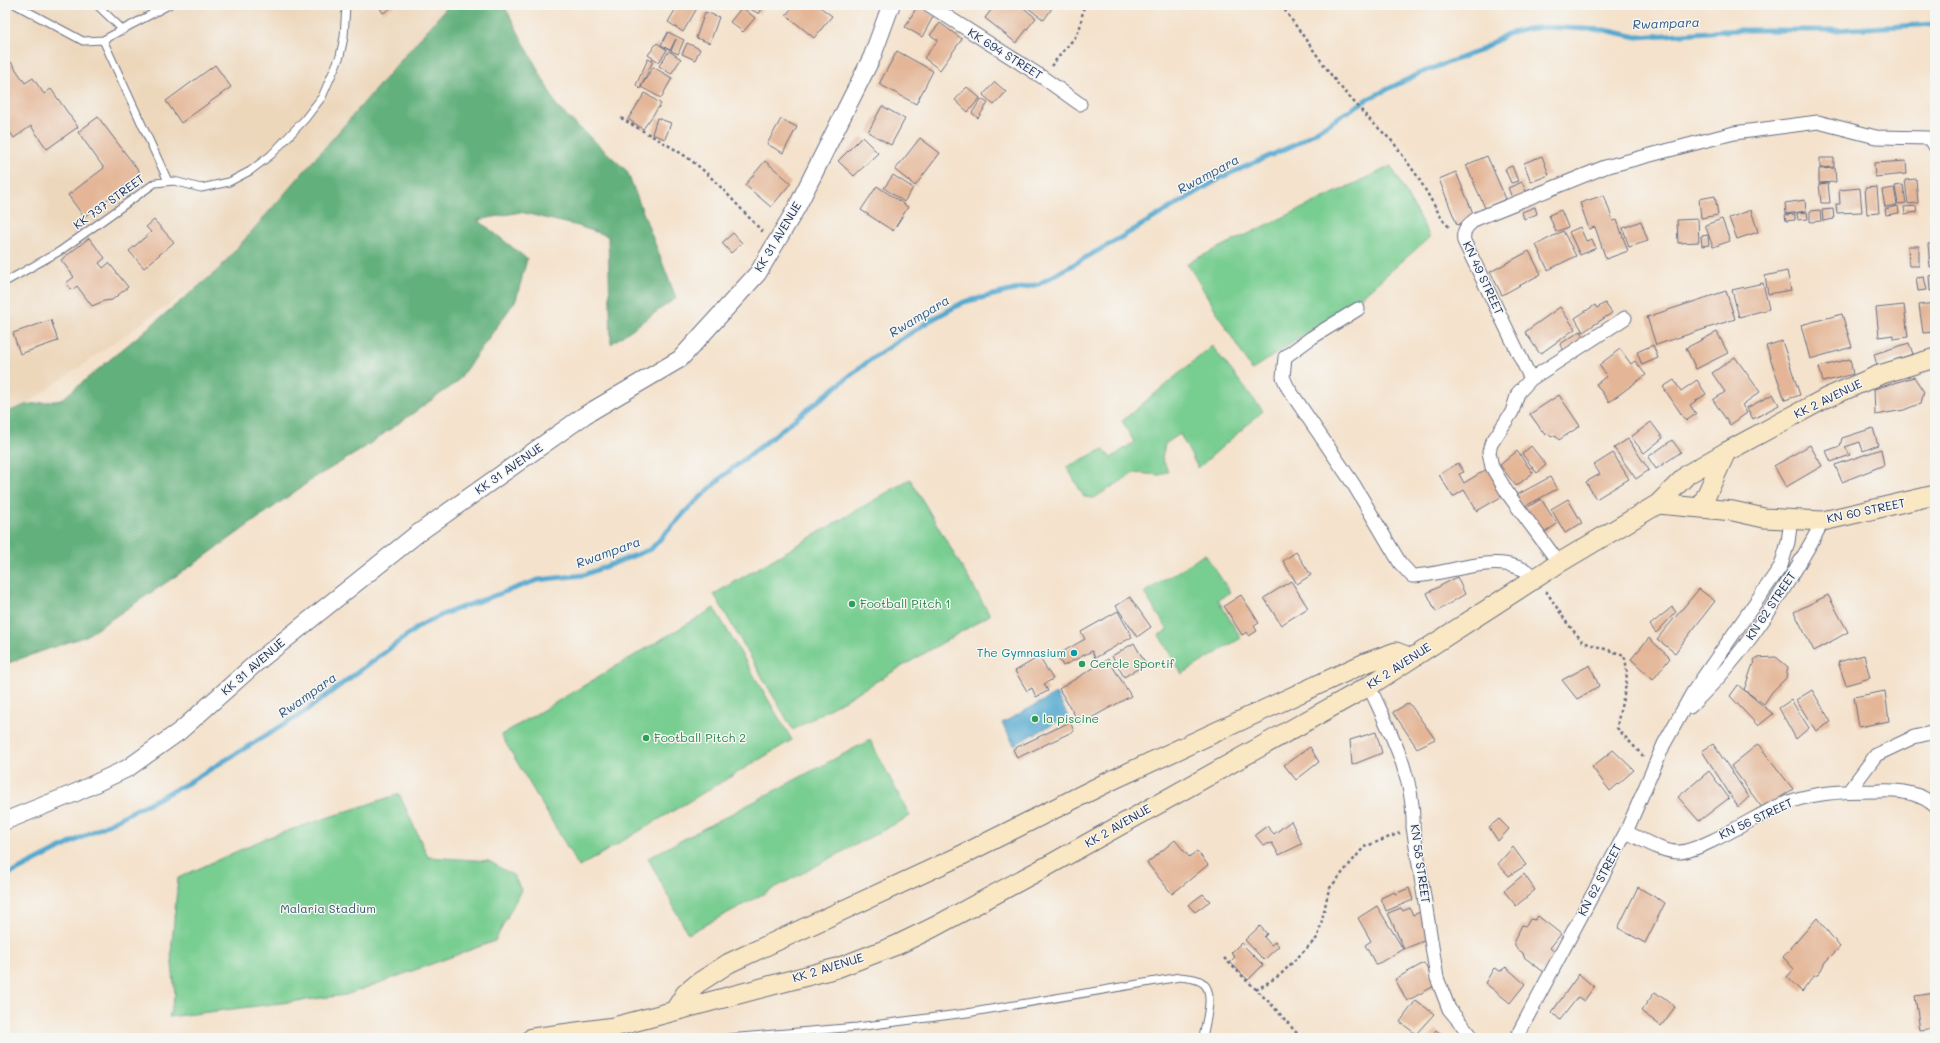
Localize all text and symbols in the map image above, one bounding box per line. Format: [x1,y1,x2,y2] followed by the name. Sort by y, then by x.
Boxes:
[1632,13,1700,32] water label: Rwampara
[965,24,1046,83] street label: KK 694 STREET
[1174,150,1242,197] water label: Rwampara
[70,170,147,232] street label: KK 737 STREET
[750,198,805,275] street label: KK 31 AVENUE
[1460,238,1508,317] street label: KN 49 STREET
[885,291,952,340] water label: Rwampara
[1791,375,1864,421] street label: KK 2 AVENUE
[471,439,546,498] street label: KK 31 AVENUE
[1825,494,1907,526] street label: KN 60 STREET
[573,532,643,571] water label: Rwampara
[1741,568,1799,643] street label: KN 62 STREET
[860,595,951,611] place label: Football Pitch 1
[847,599,857,609] marker: Football Pitch 1
[217,634,288,698] street label: KK 31 AVENUE
[1363,638,1434,692] street label: KK 2 AVENUE
[977,644,1066,660] place label: The Gymnasium
[1069,648,1079,658] marker: The Gymnasium
[1090,655,1175,671] place label: Cercle Sportif
[1077,659,1087,669] marker: Cercle Sportif
[274,668,339,721] water label: Rwampara
[1043,710,1099,726] place label: la piscine
[1030,714,1040,724] marker: la piscine
[654,729,746,745] place label: Football Pitch 2
[641,733,651,743] marker: Football Pitch 2
[1716,794,1795,842] street label: KN 56 STREET
[1082,800,1154,851] street label: KK 2 AVENUE
[1408,823,1434,905] street label: KN 58 STREET
[1573,840,1625,918] street label: KN 62 STREET
[280,900,376,916] park label: Malaria Stadium
[790,949,865,985] street label: KK 2 AVENUE

